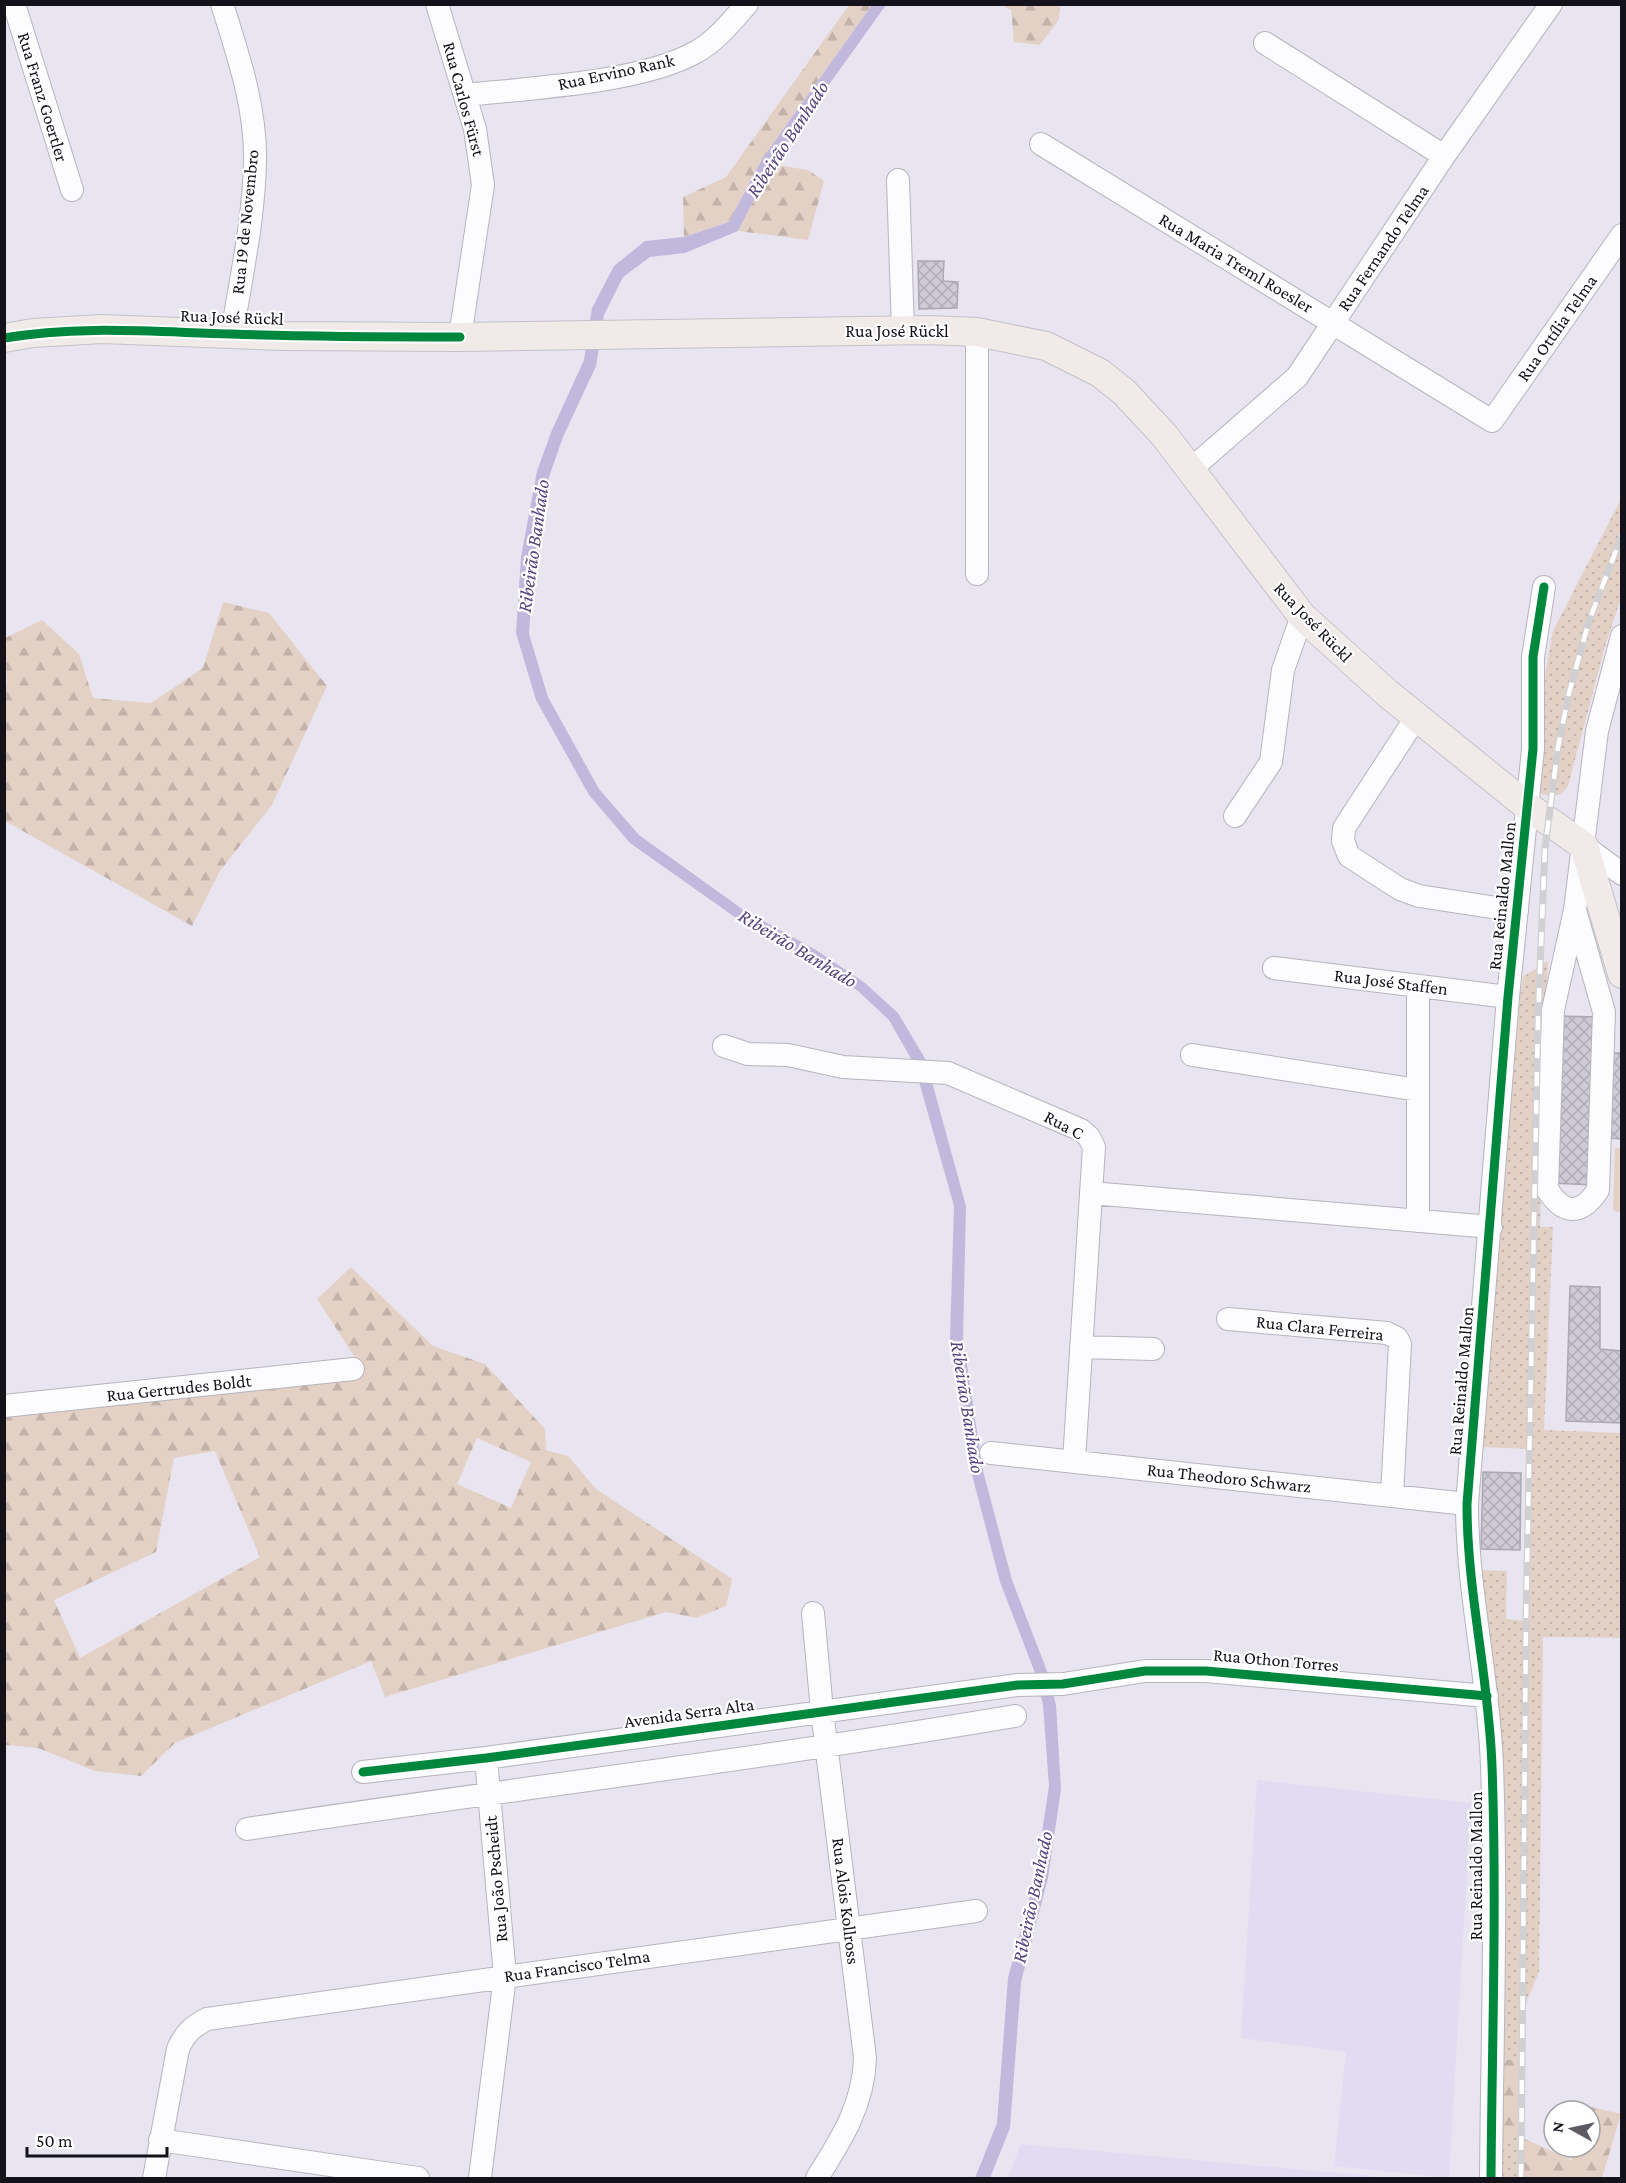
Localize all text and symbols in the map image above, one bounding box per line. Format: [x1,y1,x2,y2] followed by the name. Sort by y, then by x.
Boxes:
[14,30,72,165] street label: Rua Franz Goertler
[439,40,489,159] street label: Rua Carlos Fürst
[556,50,677,94] street label: Rua Ervino Rank
[741,77,833,201] water label: Ribeirão Banhado
[227,148,263,295] street label: Rua 19 de Novembro
[1333,181,1433,315] street label: Rua Fernando Telma
[1155,209,1317,317] street label: Rua Maria Treml Roesler
[1513,271,1601,385] street label: Rua Ottília Telma
[180,305,284,329] street label: Rua José Rückl
[845,321,949,341] street label: Rua José Rückl
[513,478,553,614] water label: Ribeirão Banhado
[1270,578,1356,666] street label: Rua José Rückl
[1484,820,1520,971] street label: Rua Reinaldo Mallon
[735,904,861,992] water label: Ribeirão Banhado
[1333,965,1449,999] street label: Rua José Staffen
[1041,1106,1087,1144] street label: Rua C
[1445,1305,1477,1456] street label: Rua Reinaldo Mallon
[1255,1311,1385,1345] street label: Rua Clara Ferreira
[947,1339,989,1475] water label: Ribeirão Banhado
[106,1370,253,1406] street label: Rua Gertrudes Boldt
[1146,1459,1312,1497] street label: Rua Theodoro Schwarz
[1212,1645,1340,1675] street label: Rua Othon Torres
[623,1694,755,1732] street label: Avenida Serra Alta
[1466,1791,1486,1941] street label: Rua Reinaldo Mallon
[480,1814,511,1943] street label: Rua João Pscheidt
[1007,1829,1057,1965] water label: Ribeirão Banhado
[828,1836,864,1966] street label: Rua Alois Kollross
[503,1946,651,1986] street label: Rua Francisco Telma
[1542,2099,1602,2159] north arrow
[27,2120,166,2158] scale bar
[1548,2120,1567,2134] text: N
[36,2131,73,2151] text: 50 m

